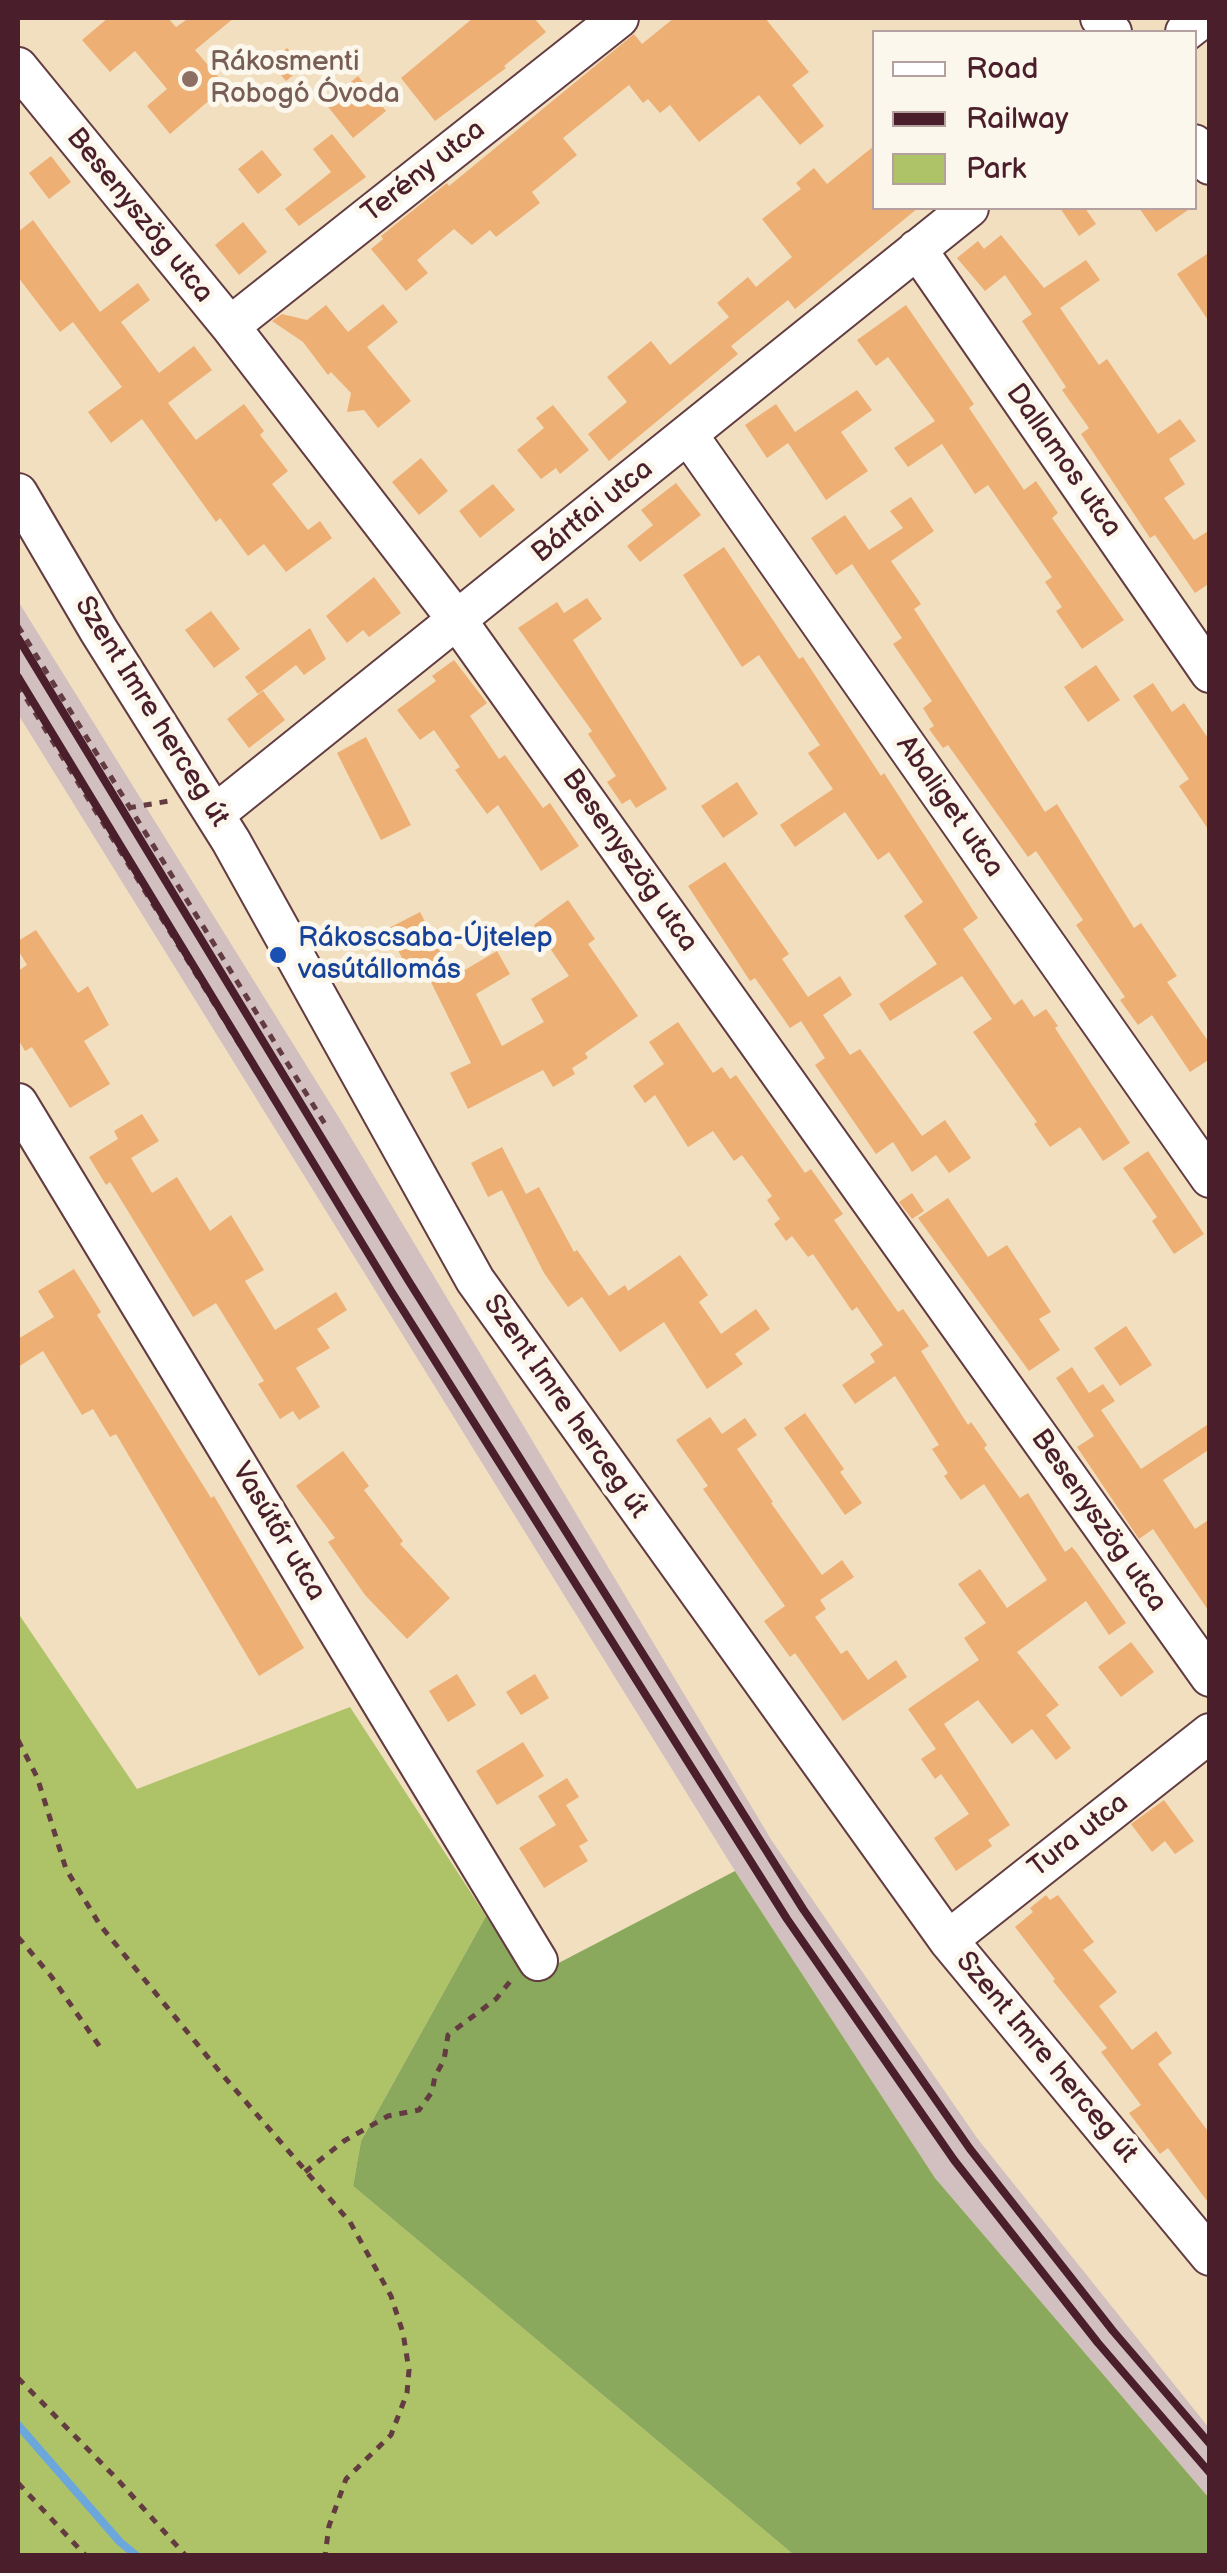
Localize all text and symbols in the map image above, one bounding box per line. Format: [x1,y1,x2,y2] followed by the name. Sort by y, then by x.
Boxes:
[872,30,1197,210] legend
[210,46,400,112] place label: Rákosmenti Robogó Óvoda
[966,51,1039,87] text: Road
[179,68,201,90] marker: Rákosmenti Robogó Óvoda
[966,101,1068,137] text: Railway
[356,114,492,230] street label: Terény utca
[58,122,220,310] street label: Besenyszög utca
[966,151,1026,187] text: Park
[998,378,1128,544] street label: Dallamos utca
[526,453,660,571] street label: Bártfai utca
[67,591,235,833] street label: Szent Imre herceg út
[888,730,1010,884] street label: Abaliget utca
[554,763,704,959] street label: Besenyszög utca
[298,922,553,988] place label: Rákoscsaba-Újtelep vasútállomás
[267,944,289,966] marker: Rákoscsaba-Újtelep vasútállomás
[475,1289,655,1525] street label: Szent Imre herceg út
[1023,1423,1173,1619] street label: Besenyszög utca
[224,1457,332,1607] street label: Vasútőr utca
[1022,1787,1136,1885] street label: Tura utca
[948,1946,1144,2170] street label: Szent Imre herceg út

